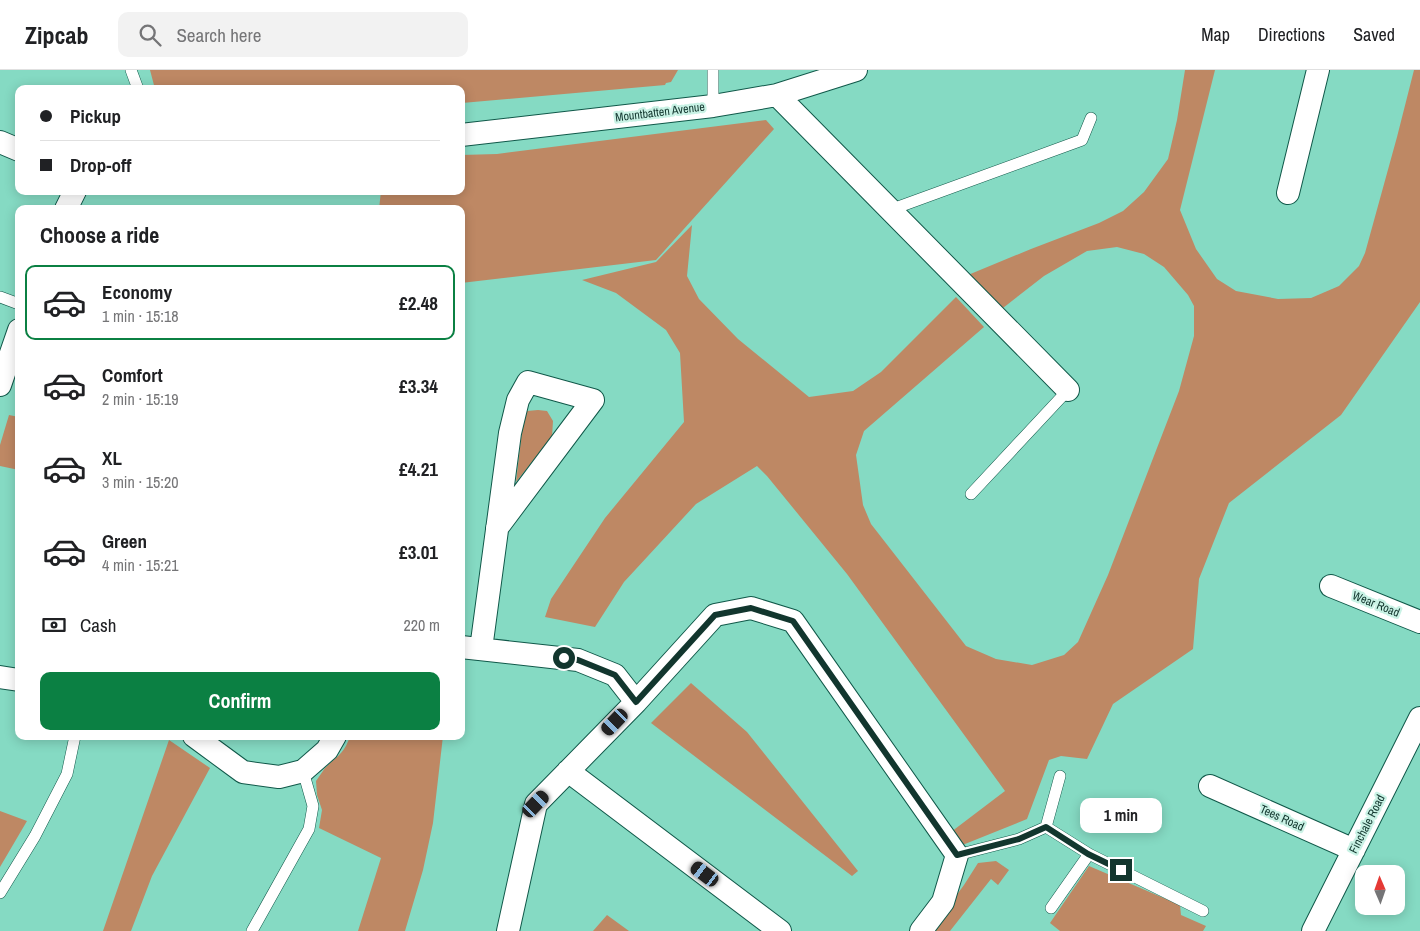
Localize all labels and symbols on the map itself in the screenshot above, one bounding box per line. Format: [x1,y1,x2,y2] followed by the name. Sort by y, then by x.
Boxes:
[614,99,706,125] street label: Mountbatten Avenue
[1350,587,1402,621] street label: Wear Road
[553,647,575,669] route start
[599,706,630,738] car
[520,788,551,820] car
[1345,792,1389,856] street label: Finchale Road
[1080,798,1162,832] callout: 1 min
[1257,801,1307,835] street label: Tees Road
[688,859,721,889] car
[1110,859,1132,881] route end
[1355,865,1405,915] north arrow

